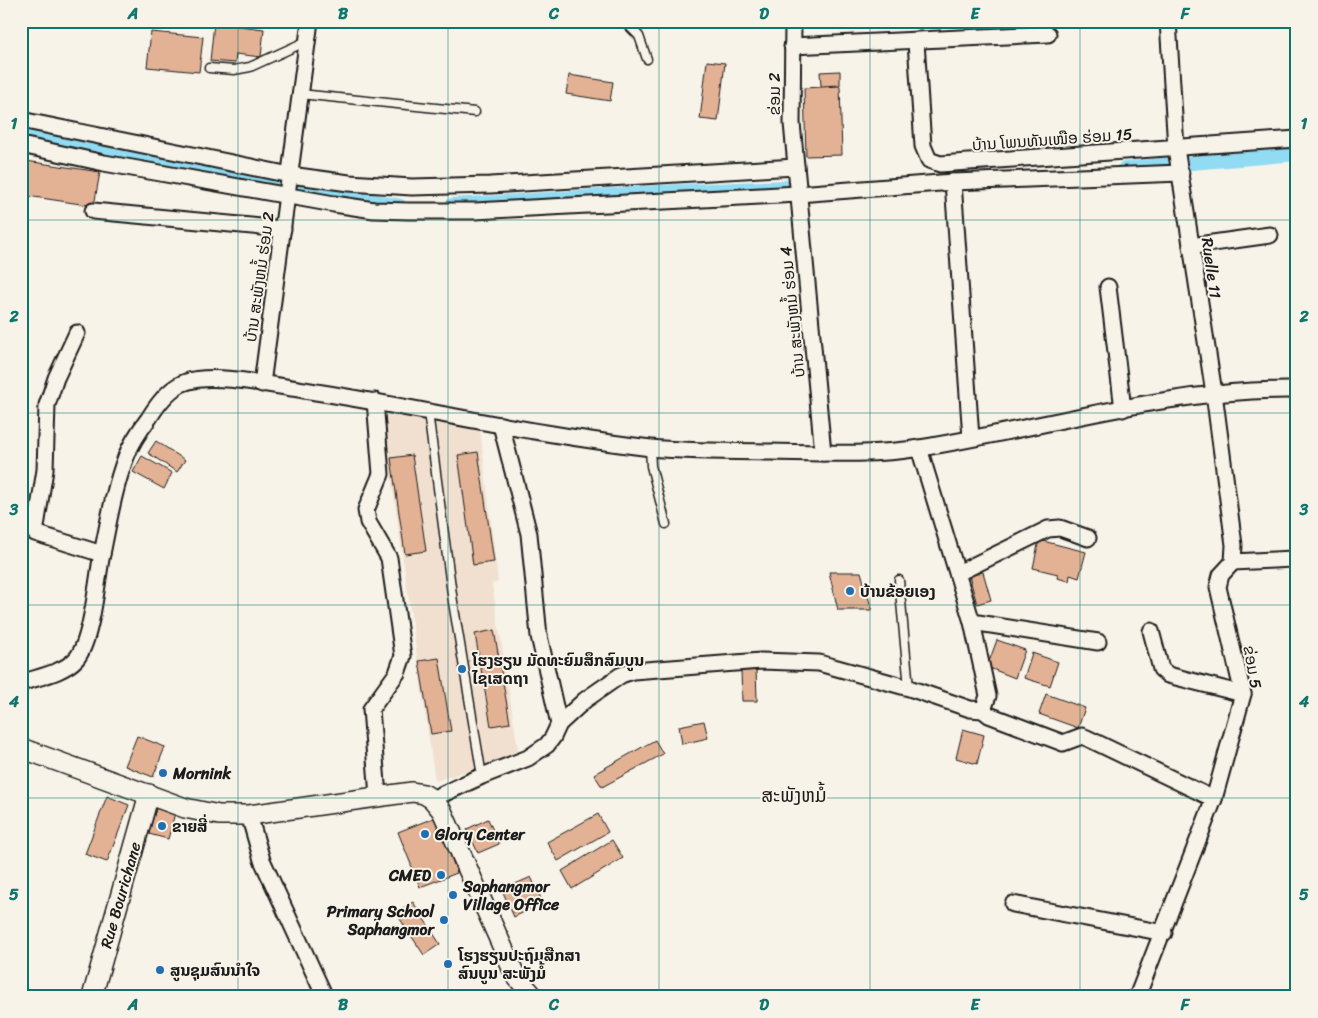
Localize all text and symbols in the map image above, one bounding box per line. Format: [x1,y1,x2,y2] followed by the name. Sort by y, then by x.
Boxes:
[127,0,138,28] text: A
[338,0,349,28] text: B
[548,0,560,28] text: C
[759,0,769,28] text: D
[971,0,981,28] text: E
[1180,0,1191,28] text: F
[760,73,789,115] street label: ຂ່ອມ 2
[11,109,18,138] text: 1
[1301,109,1308,138] text: 1
[971,119,1134,160] street label: ບ້ານ ໂພນທັນເໜືອ ຮ່ອມ 15
[236,210,283,344] street label: ບ້ານ ສະພັງຫມໍ້ ຮ່ອມ 2
[1193,236,1230,301] street label: Ruelle 11
[771,245,814,379] street label: ບ້ານ ສະພັງຫມໍ້ ຮ່ອມ 4
[8,302,19,331] text: 2
[1298,302,1309,331] text: 2
[9,495,19,524] text: 3
[1299,495,1309,524] text: 3
[860,577,935,606] place label: ບ້ານຂ້ອຍເອງ
[844,585,856,597] marker: ບ້ານຂ້ອຍເອງ
[1234,643,1271,691] street label: ຂ່ອມ 5
[471,646,644,693] place label: ໂຮງຮຽນ ມັດທະຍົມສຶກສົມບູນ ໄຊເສດຖາ
[456,663,468,675] marker: ໂຮງຮຽນ ມັດທະຍົມສຶກສົມບູນ ໄຊເສດຖາ
[8,687,19,716] text: 4
[1298,687,1309,716] text: 4
[172,759,231,788] place label: Mornink
[157,767,169,779] marker: Mornink
[761,779,827,812] district label: ສະພັງຫມໍ້
[172,812,208,841] place label: ຂາຍສີ່
[156,820,168,832] marker: ຂາຍສີ່
[434,820,526,849] place label: Glory Center
[419,828,431,840] marker: Glory Center
[91,838,150,952] street label: Rue Bourichane
[388,861,431,890] place label: CMED
[435,869,447,881] marker: CMED
[462,872,560,919] place label: Saphangmor Village Office
[9,880,19,909] text: 5
[1299,880,1309,909] text: 5
[447,889,459,901] marker: Saphangmor Village Office
[327,897,435,944] place label: Primary School Saphangmor
[438,914,450,926] marker: Primary School Saphangmor
[457,941,581,988] place label: ໂຮງຮຽນປະຖົມສືກສາ ສົນບູນ ສະພັງມໍ້
[170,956,260,985] place label: ສູນຊຸມສົນນຳໃຈ
[442,958,454,970] marker: ໂຮງຮຽນປະຖົມສືກສາ ສົນບູນ ສະພັງມໍ້
[154,964,166,976] marker: ສູນຊຸມສົນນຳໃຈ
[127,990,138,1018] text: A
[338,990,349,1018] text: B
[548,990,560,1018] text: C
[759,990,769,1018] text: D
[971,990,981,1018] text: E
[1180,990,1191,1018] text: F

